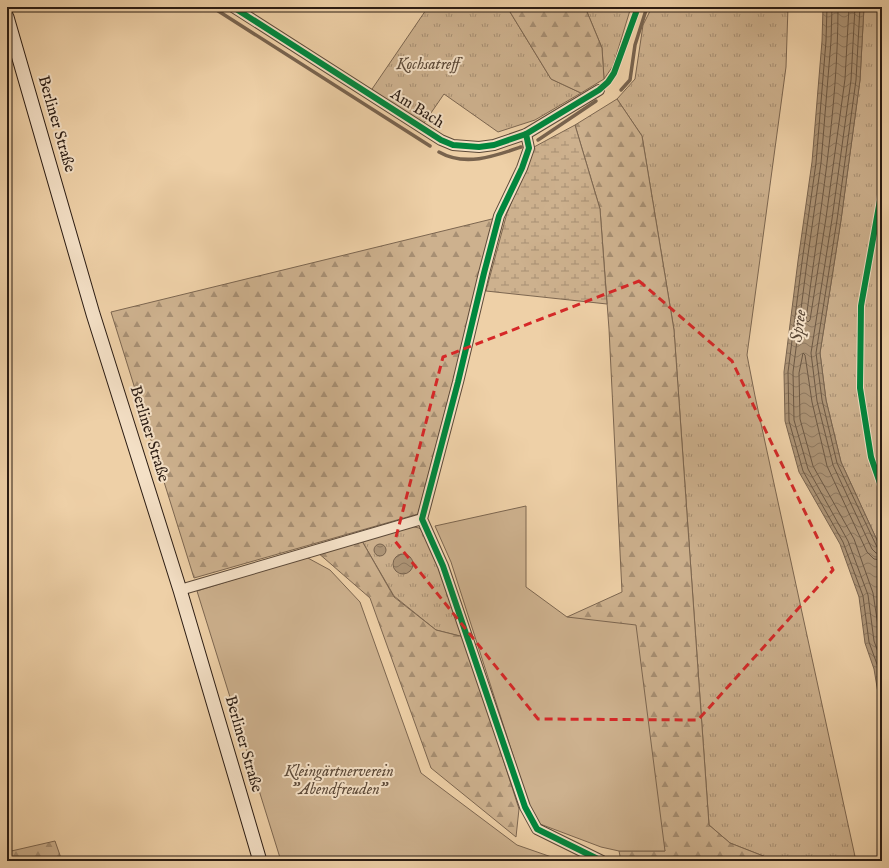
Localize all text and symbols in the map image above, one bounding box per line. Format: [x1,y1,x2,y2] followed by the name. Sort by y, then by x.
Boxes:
[395,55,463,75] park label: Kochsatreff
[33,73,79,175] street label: Berliner Straße
[386,84,448,134] street label: Am Bach
[786,308,812,344] water label: Spree
[125,383,173,485] street label: Berliner Straße
[220,693,266,795] street label: Berliner Straße
[283,762,394,800] park label: Kleingärtnerverein "Abendfreuden"

